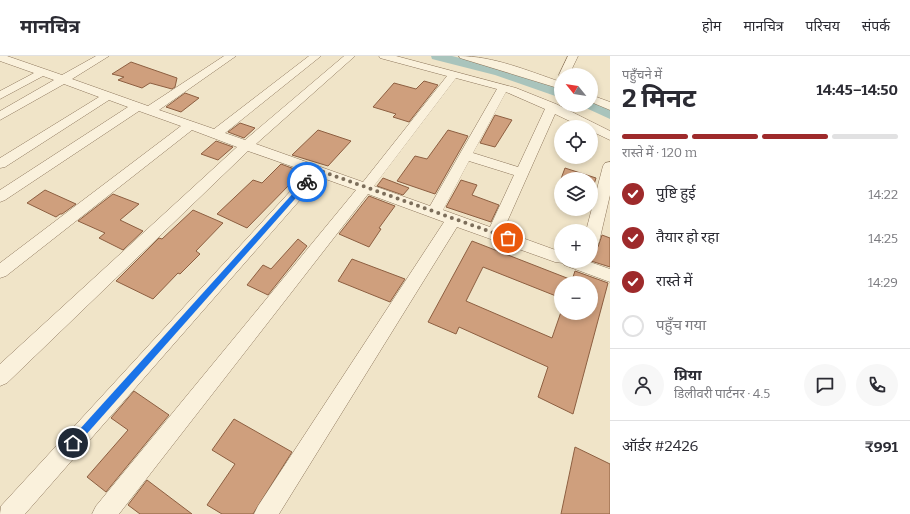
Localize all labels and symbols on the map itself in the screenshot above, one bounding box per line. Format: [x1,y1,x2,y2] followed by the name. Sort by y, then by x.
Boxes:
[554,68,598,112] north arrow
[287,162,327,202] courier
[491,221,525,255] pin
[56,426,90,460] pin

